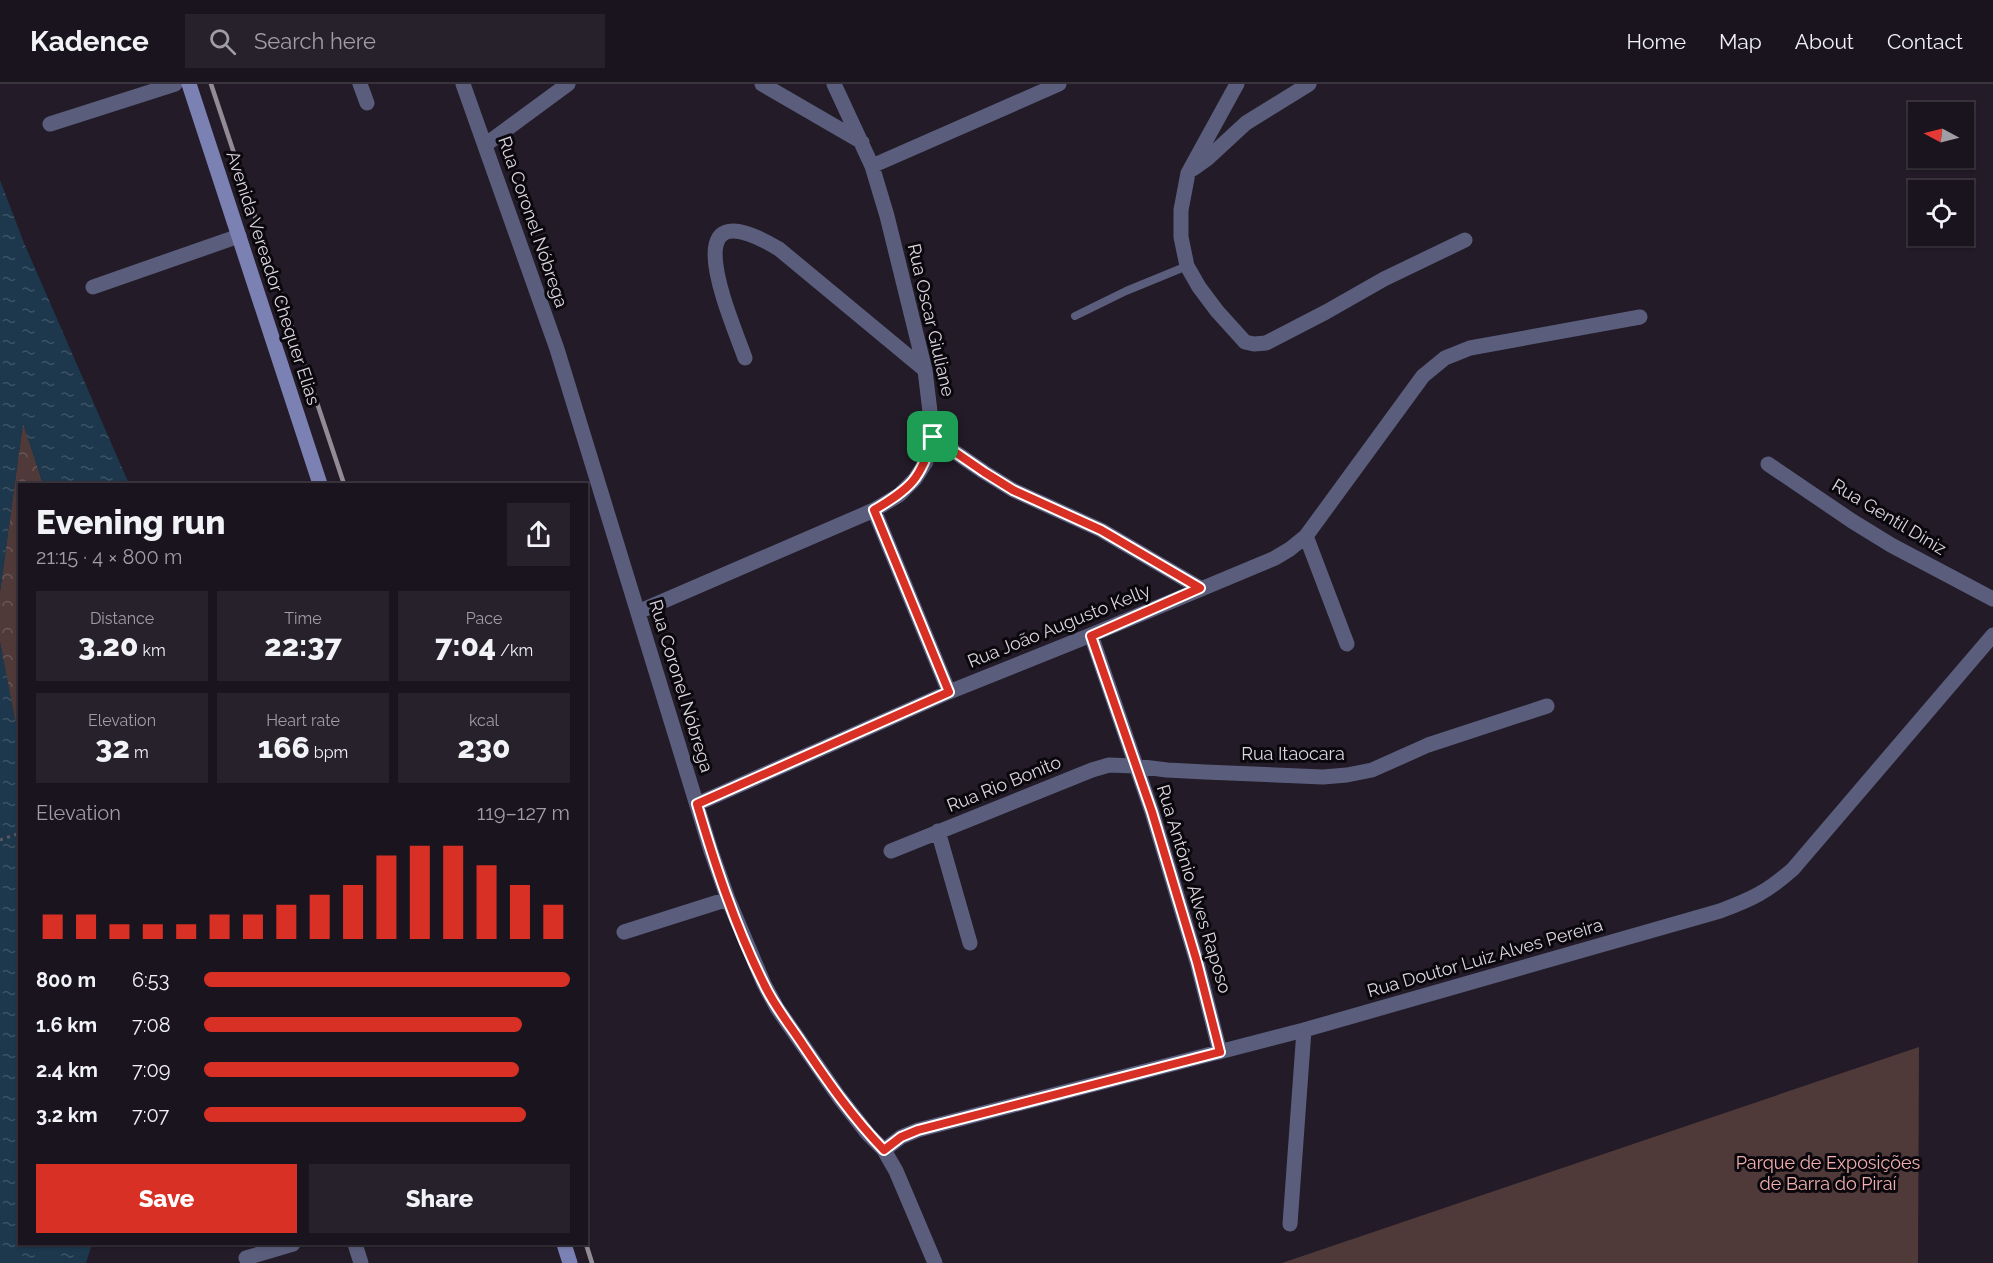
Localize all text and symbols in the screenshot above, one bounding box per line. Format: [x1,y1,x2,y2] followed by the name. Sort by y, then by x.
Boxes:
[185,14,605,68] search box
[30,25,149,58] text: Kadence
[206,25,239,58] icon: search
[254,28,376,54] text: Search here
[1627,29,1686,54] text: Home
[1719,29,1762,54] text: Map
[1795,29,1854,54] text: About
[1887,29,1963,54] text: Contact
[1908,102,1974,168] north arrow
[1908,102,1974,246] map controls
[494,134,573,310] street label: Rua Coronel Nóbrega
[222,148,325,408] street label: Avenida Vereador Chequer Elias
[1908,180,1974,246] button: locate
[904,241,959,399] street label: Rua Oscar Giuliane
[907,411,958,462] pin
[916,420,949,453] icon: arrive
[1828,474,1950,559] street label: Rua Gentil Diniz
[36,503,226,542] text: Evening run
[507,503,570,566] button: share
[36,545,182,569] text: 21:15 · 4 × 800 m
[964,579,1153,672] street label: Rua João Augusto Kelly
[645,597,718,775] street label: Rua Coronel Nóbrega
[90,609,154,628] text: Distance
[284,609,322,628] text: Time
[466,609,502,628] text: Pace
[78,628,138,663] text: 3.20
[264,628,342,663] text: 22:37
[435,628,496,663] text: 7:04
[138,641,166,660] text: km
[496,641,533,660] text: /km
[88,711,156,730] text: Elevation
[266,711,340,730] text: Heart rate
[469,711,499,730] text: kcal
[95,730,130,765] text: 32
[258,730,310,765] text: 166
[458,730,510,765] text: 230
[130,743,149,762] text: m
[310,743,348,762] text: bpm
[1241,743,1345,764] street label: Rua Itaocara
[944,751,1064,816] street label: Rua Rio Bonito
[1153,782,1236,996] street label: Rua Antônio Alves Raposo
[36,801,121,825] text: Elevation
[477,801,570,825] text: 119–127 m
[1365,914,1605,1001] street label: Rua Doutor Luiz Alves Pereira
[36,968,96,992] text: 800 m
[132,968,169,992] text: 6:53
[36,1013,97,1037] text: 1.6 km
[132,1013,171,1037] text: 7:08
[36,1058,98,1082] text: 2.4 km
[132,1058,170,1082] text: 7:09
[36,1103,98,1127] text: 3.2 km
[132,1103,169,1127] text: 7:07
[1736,1152,1921,1194] park label: Parque de Exposições de Barra do Piraí
[36,1164,297,1233] button: Save
[309,1164,570,1233] button: Share

